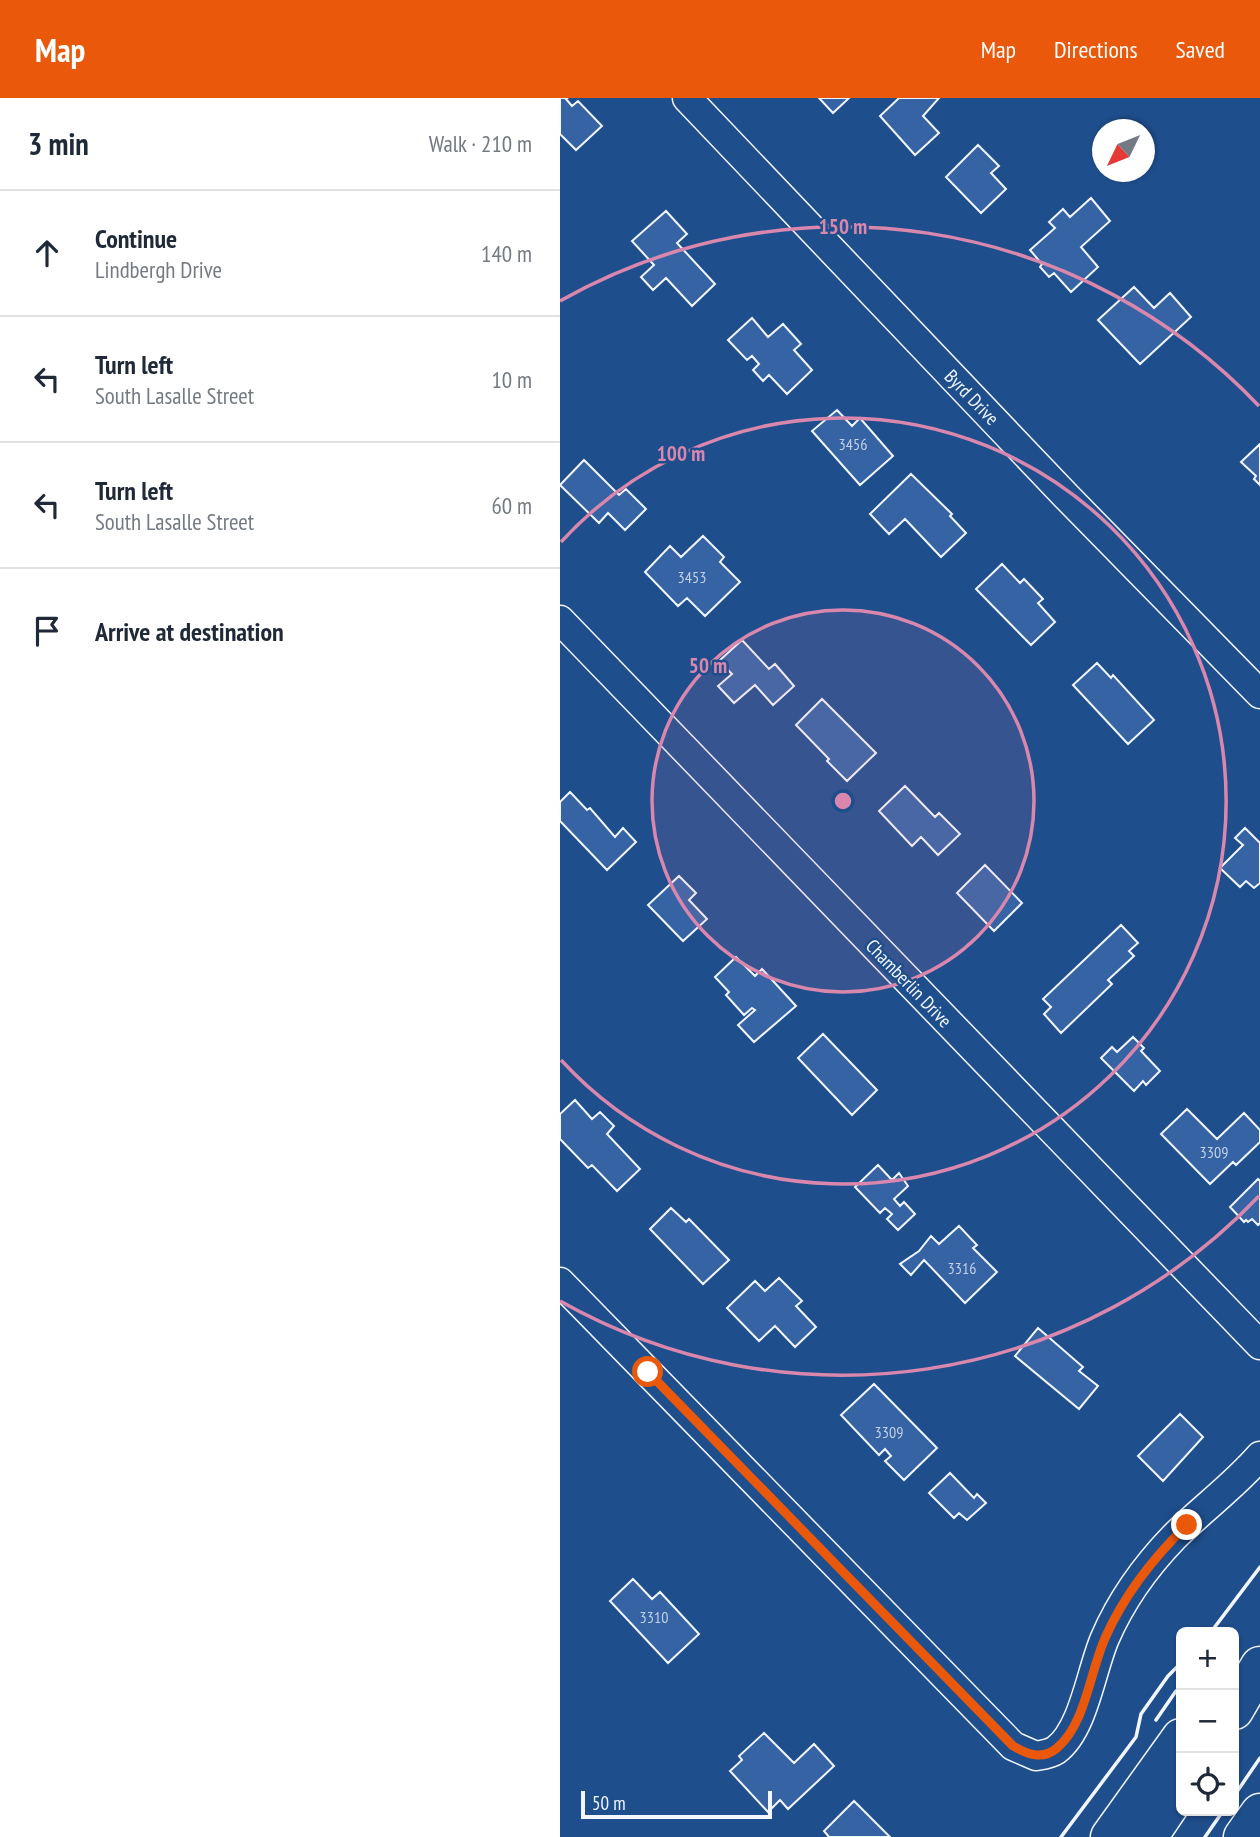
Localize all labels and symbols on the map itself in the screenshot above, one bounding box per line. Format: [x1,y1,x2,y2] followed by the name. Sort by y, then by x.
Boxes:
[1092,119,1155,182] north arrow
[819,213,867,240] text: 150 m
[940,364,1004,430] street label: Byrd Drive
[839,434,867,454] house number: 3456
[657,440,705,467] text: 100 m
[678,567,706,587] house number: 3453
[689,652,727,679] text: 50 m
[831,789,855,813] centre of rings
[861,934,957,1032] street label: Chamberlin Drive
[1200,1142,1228,1162] house number: 3309
[948,1258,976,1278] house number: 3316
[632,1356,663,1387] route start
[875,1422,903,1442] house number: 3309
[1171,1509,1202,1540] route end
[640,1607,668,1627] house number: 3310
[581,1788,772,1820] scale bar

